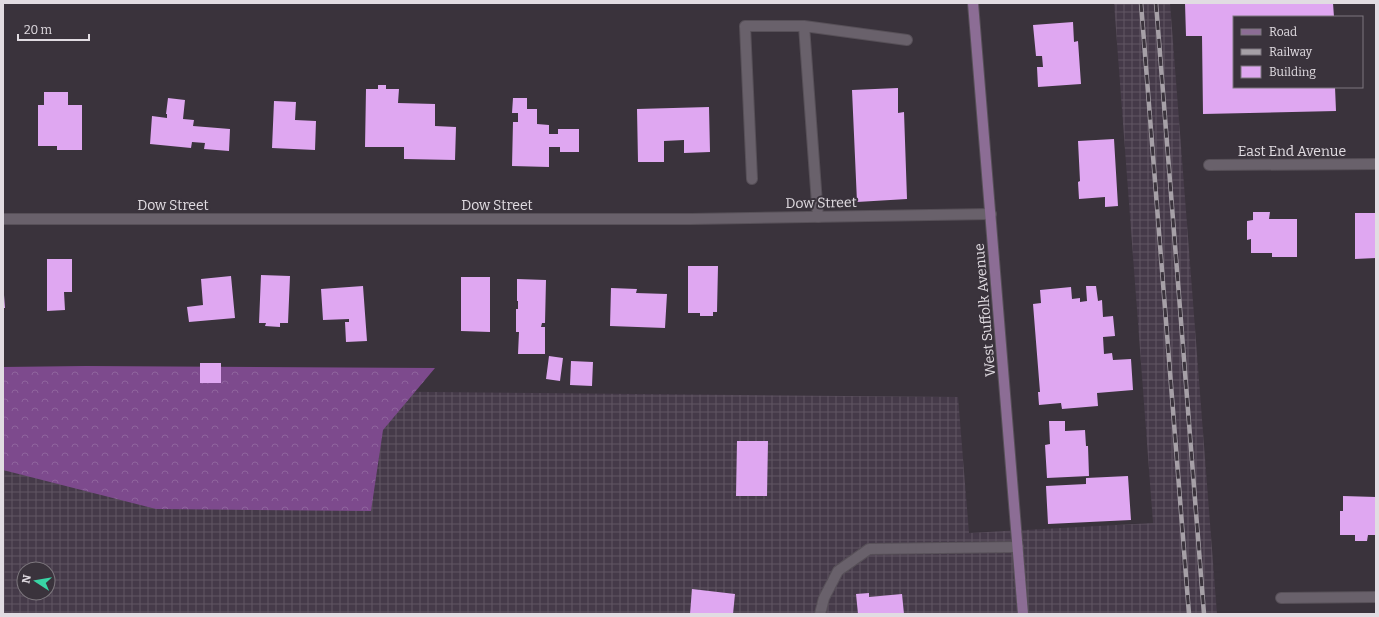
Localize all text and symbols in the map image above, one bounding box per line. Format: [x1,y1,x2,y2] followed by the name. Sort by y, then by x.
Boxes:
[18,16,89,42] scale bar
[1233,16,1363,88] legend
[24,23,53,37] text: 20 m
[1269,25,1297,39] text: Road
[1269,45,1313,59] text: Railway
[1269,65,1316,79] text: Building
[1238,143,1346,160] street label: East End Avenue
[785,194,857,212] street label: Dow Street
[137,197,209,214] street label: Dow Street
[461,197,533,214] street label: Dow Street
[971,243,999,377] street label: West Suffolk Avenue
[16,561,56,601] north arrow
[19,573,34,585] text: N

